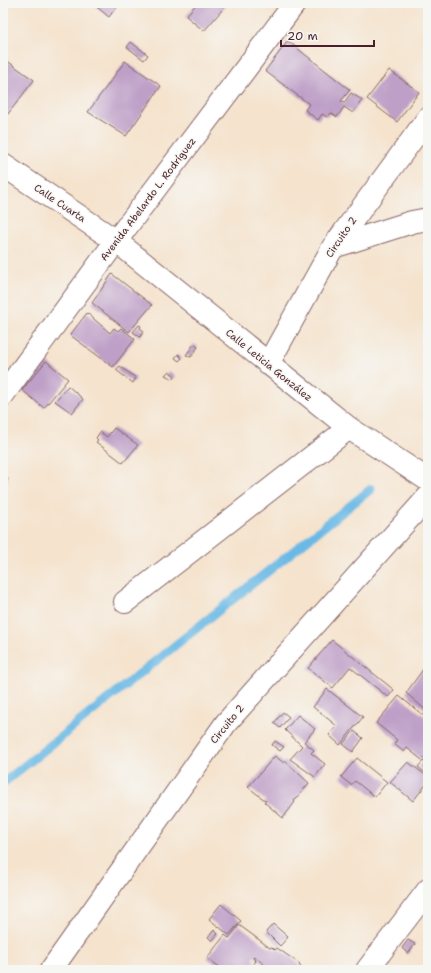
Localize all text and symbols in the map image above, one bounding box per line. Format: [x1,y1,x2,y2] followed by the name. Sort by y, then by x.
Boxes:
[281,22,374,48] scale bar
[287,28,318,44] text: 20 m
[97,135,199,263] street label: Avenida Abelardo L. Rodríguez
[32,181,89,225] street label: Calle Cuarta
[323,214,359,260] street label: Circuito 2
[223,326,315,404] street label: Calle Leticia González
[207,702,247,746] street label: Circuito 2

